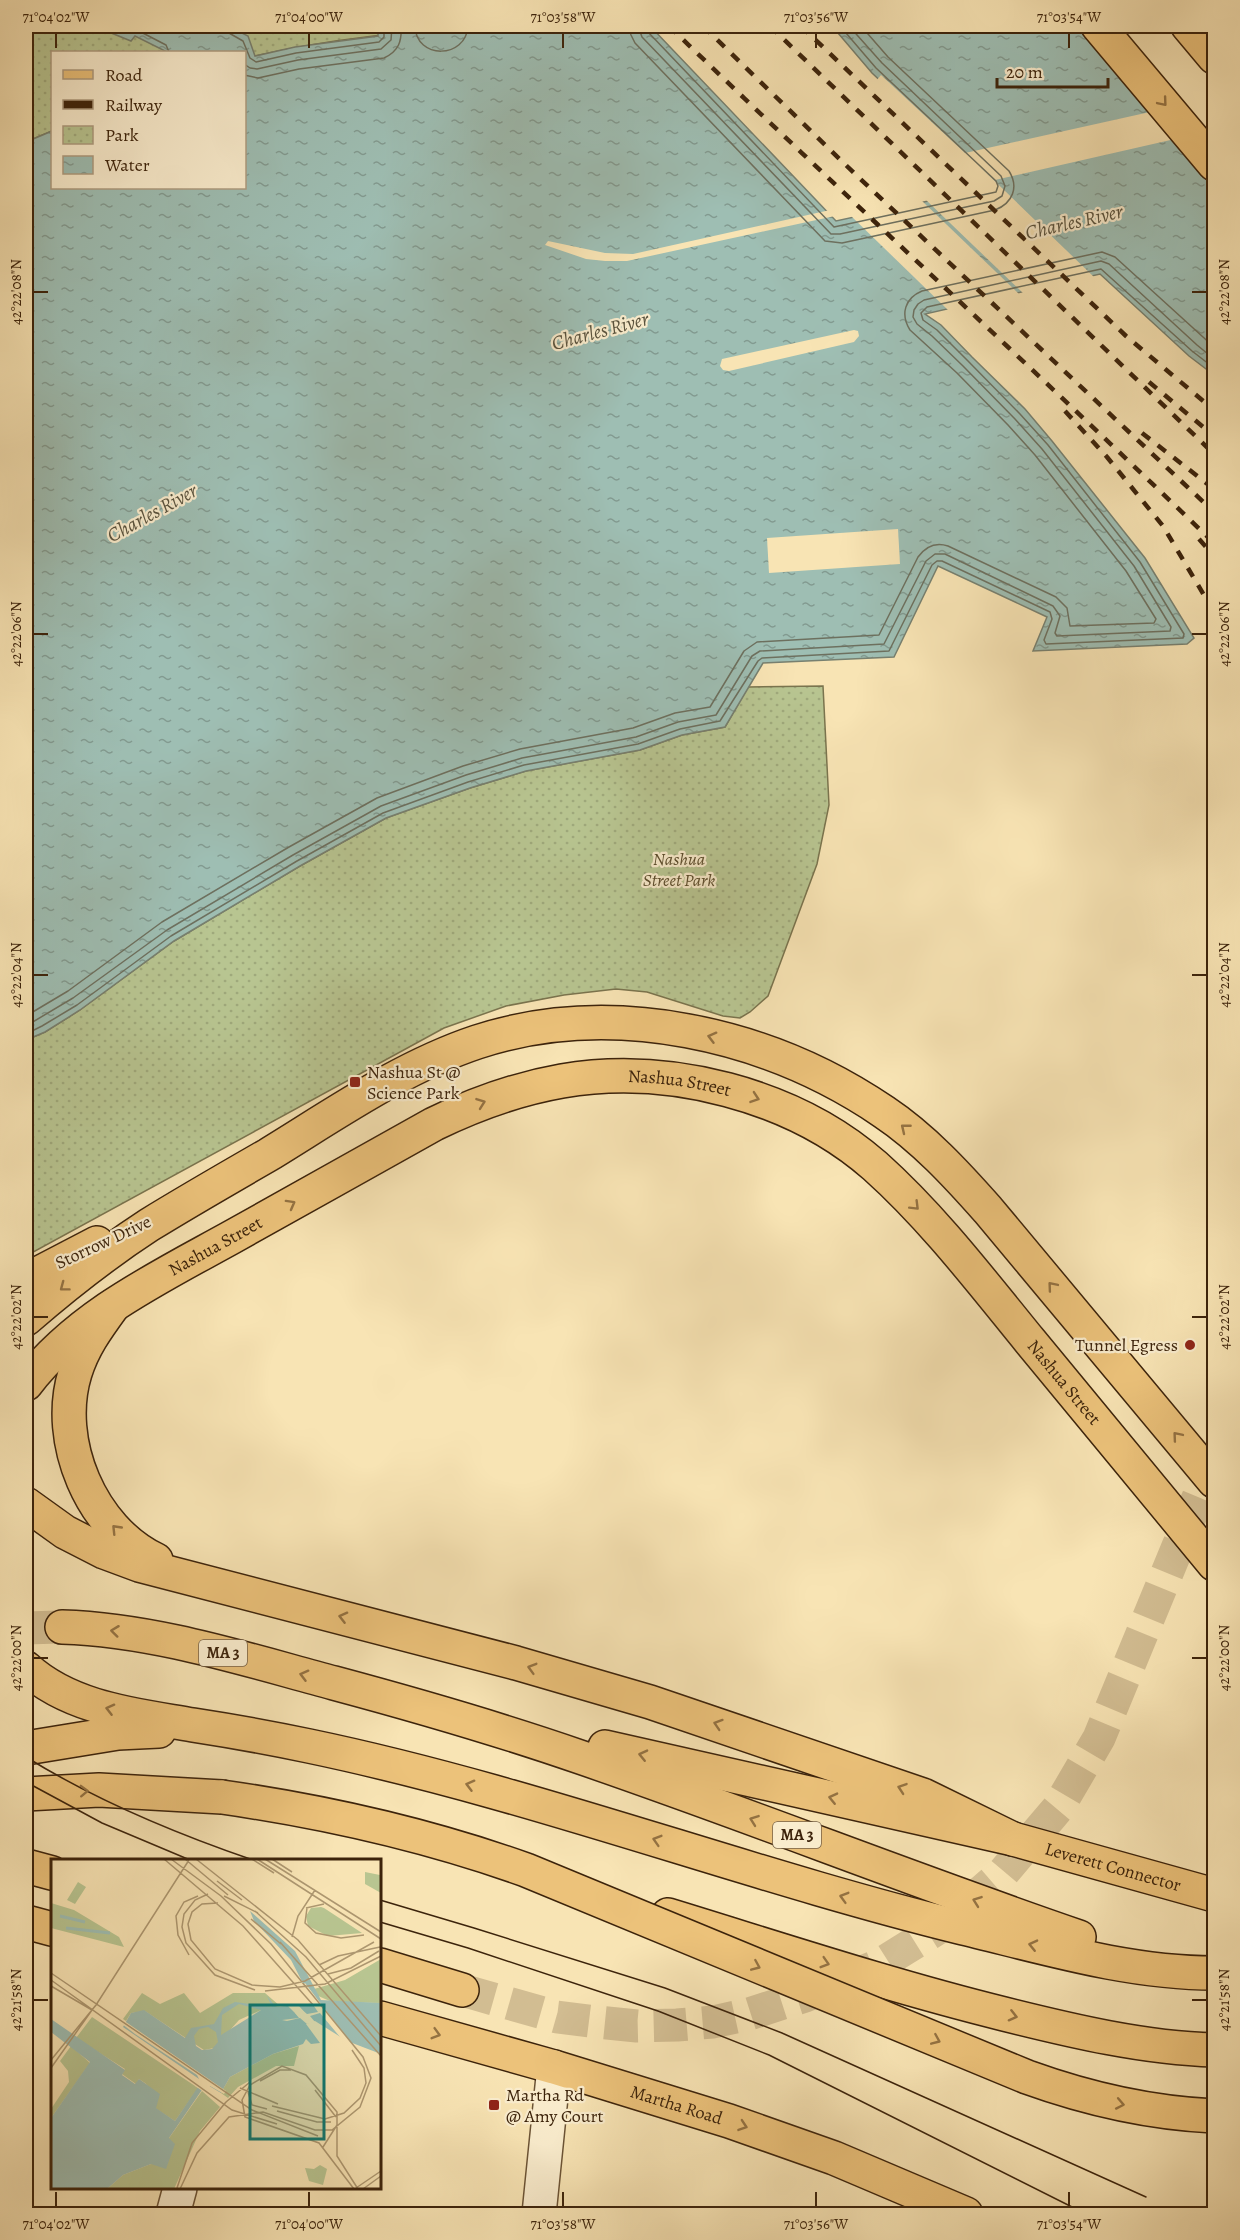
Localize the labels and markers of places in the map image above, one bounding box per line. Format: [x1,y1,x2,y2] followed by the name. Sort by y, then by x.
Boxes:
[367,1060,461,1105] place label: Nashua St @ Science Park
[348,1075,362,1089] marker: Nashua St @ Science Park
[1075,1333,1178,1357] place label: Tunnel Egress
[1183,1338,1197,1352] marker: Tunnel Egress
[506,2083,603,2128] place label: Martha Rd @ Amy Court
[487,2098,501,2112] marker: Martha Rd @ Amy Court

